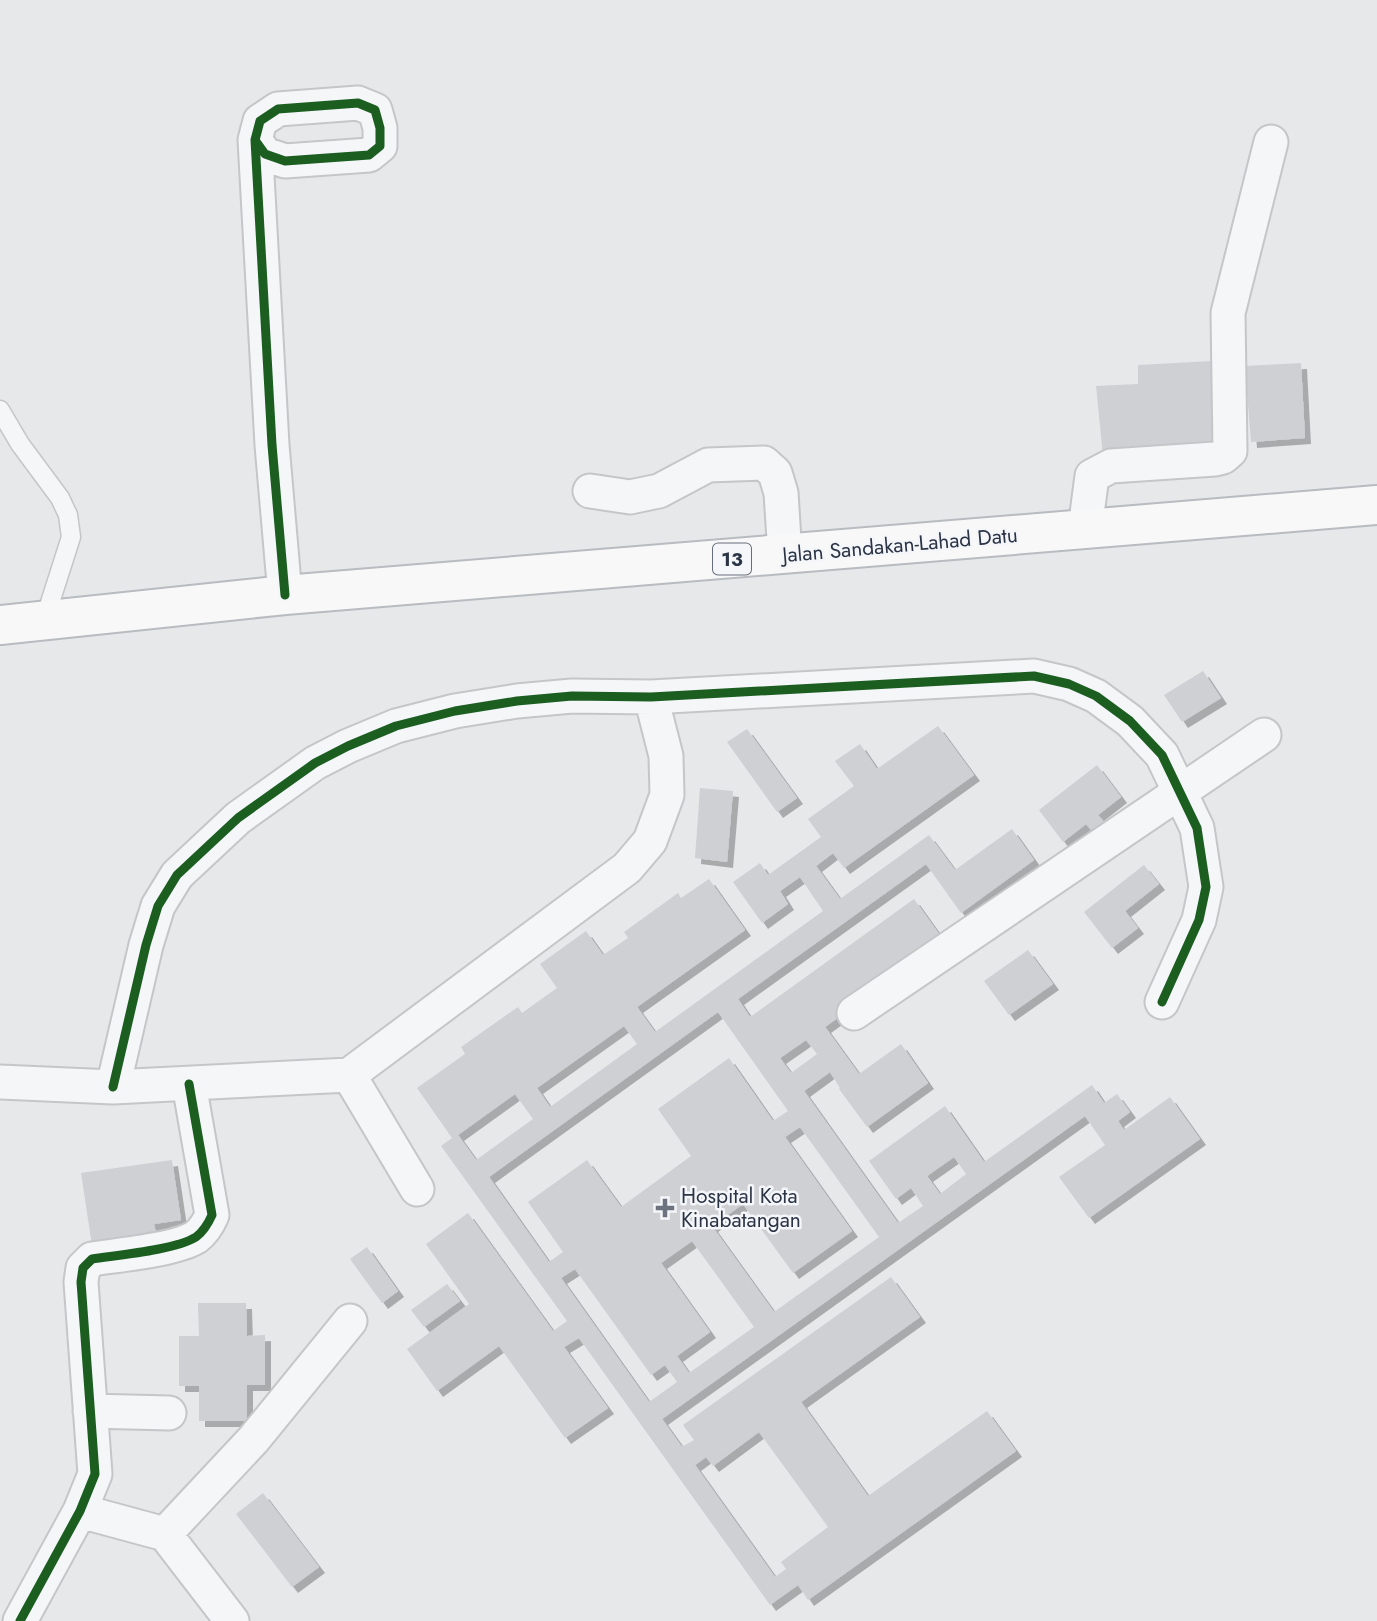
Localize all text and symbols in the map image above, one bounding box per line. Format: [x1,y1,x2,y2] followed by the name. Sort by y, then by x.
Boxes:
[778,520,1019,571] street label: Jalan Sandakan-Lahad Datu
[713,544,751,574] road number: 13
[681,1181,801,1235] place label: Hospital Kota Kinabatangan
[655,1198,675,1218] marker: Hospital Kota Kinabatangan

